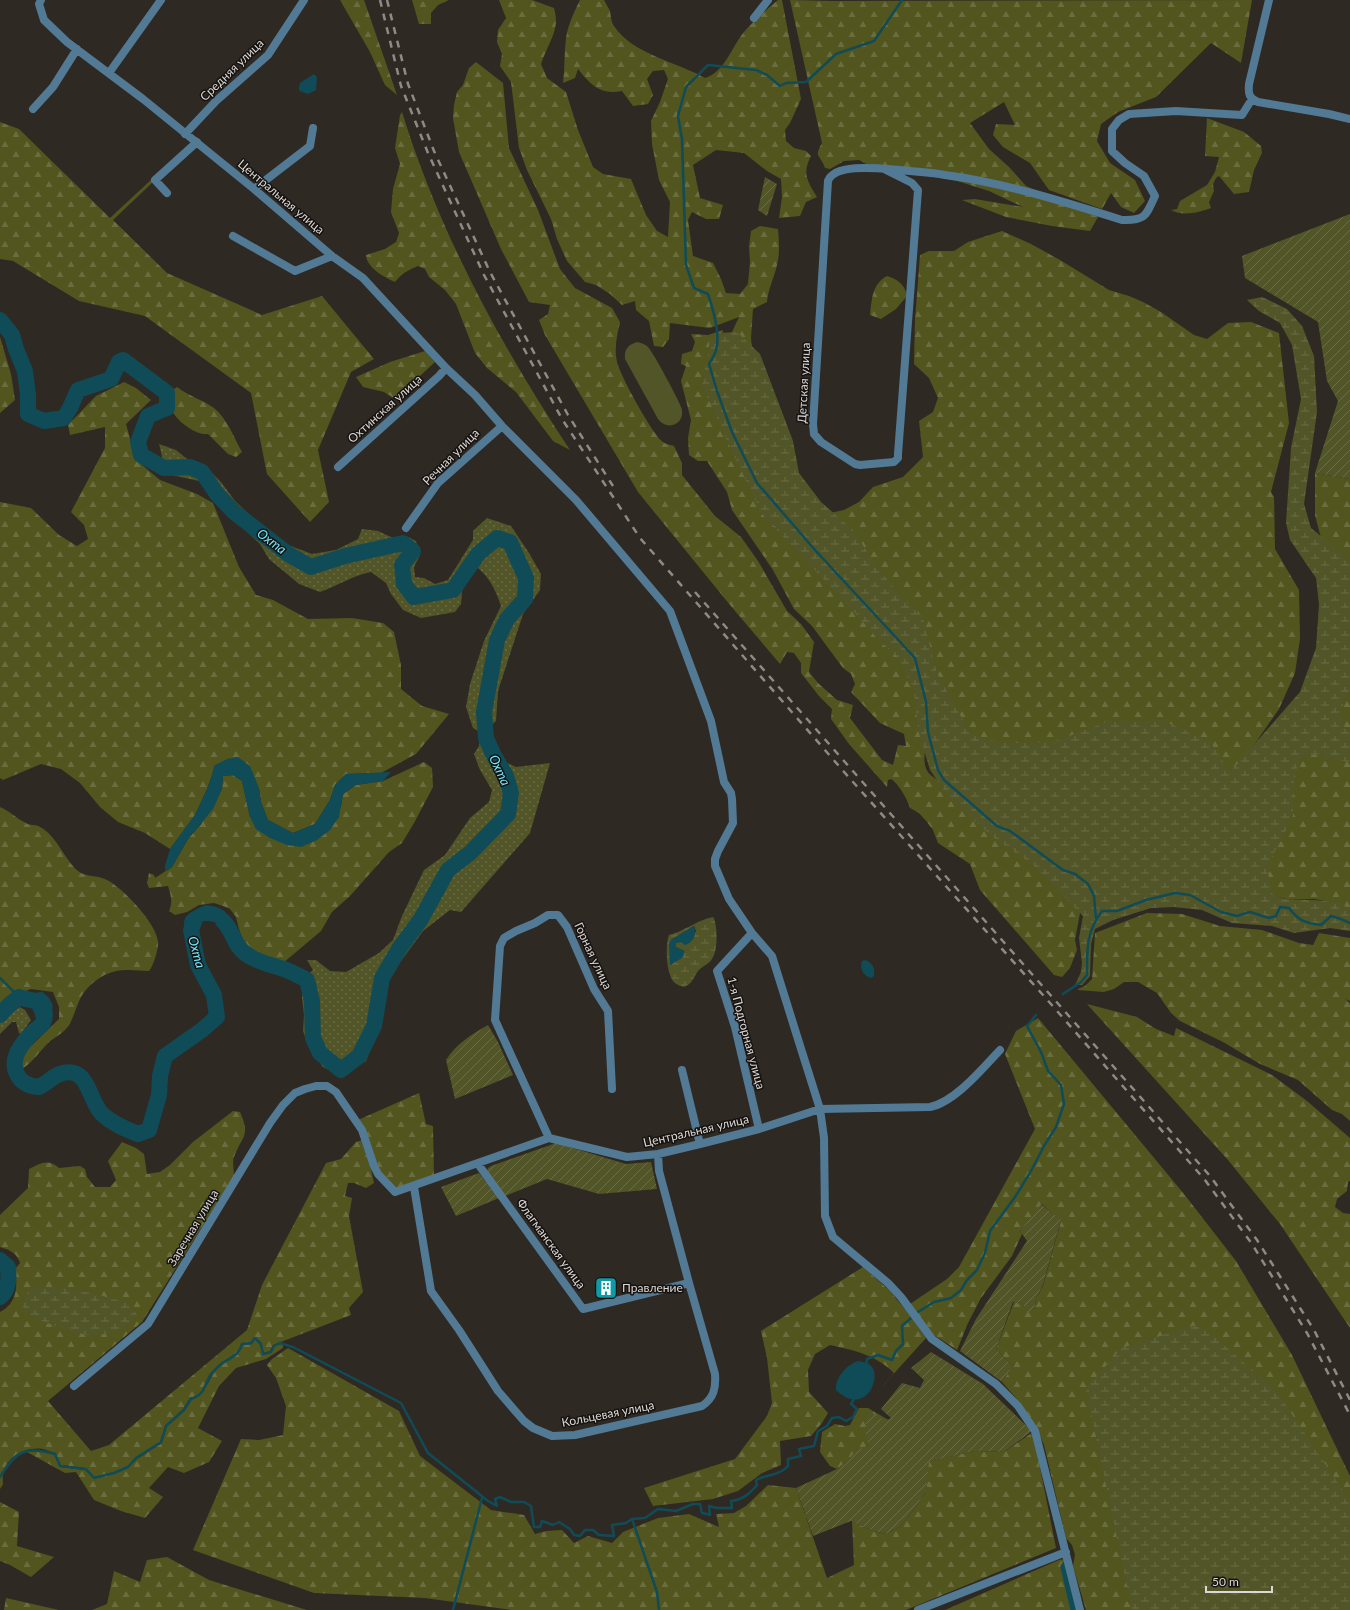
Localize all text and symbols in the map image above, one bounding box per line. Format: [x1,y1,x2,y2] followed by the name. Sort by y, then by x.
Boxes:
[197,35,267,104] street label: Средняя улица
[235,156,328,237] street label: Центральная улица
[794,342,813,424] street label: Детская улица
[344,371,425,446] street label: Охтинская улица
[419,425,482,488] street label: Речная улица
[254,525,290,557] water label: Охта
[486,752,514,788] water label: Охта
[571,920,616,992] street label: Горная улица
[185,934,209,970] water label: Охта
[724,975,769,1091] street label: 1-я Подгорная улица
[642,1111,750,1150] street label: Центральная улица
[164,1187,221,1269] street label: Заречная улица
[514,1196,589,1292] street label: Флагманская улица
[593,1275,619,1301] building icon: Правление
[622,1280,683,1295] place label: Правление
[560,1397,656,1430] street label: Кольцевая улица
[1206,1568,1272,1594] scale bar
[1212,1574,1239,1589] text: 50 m

